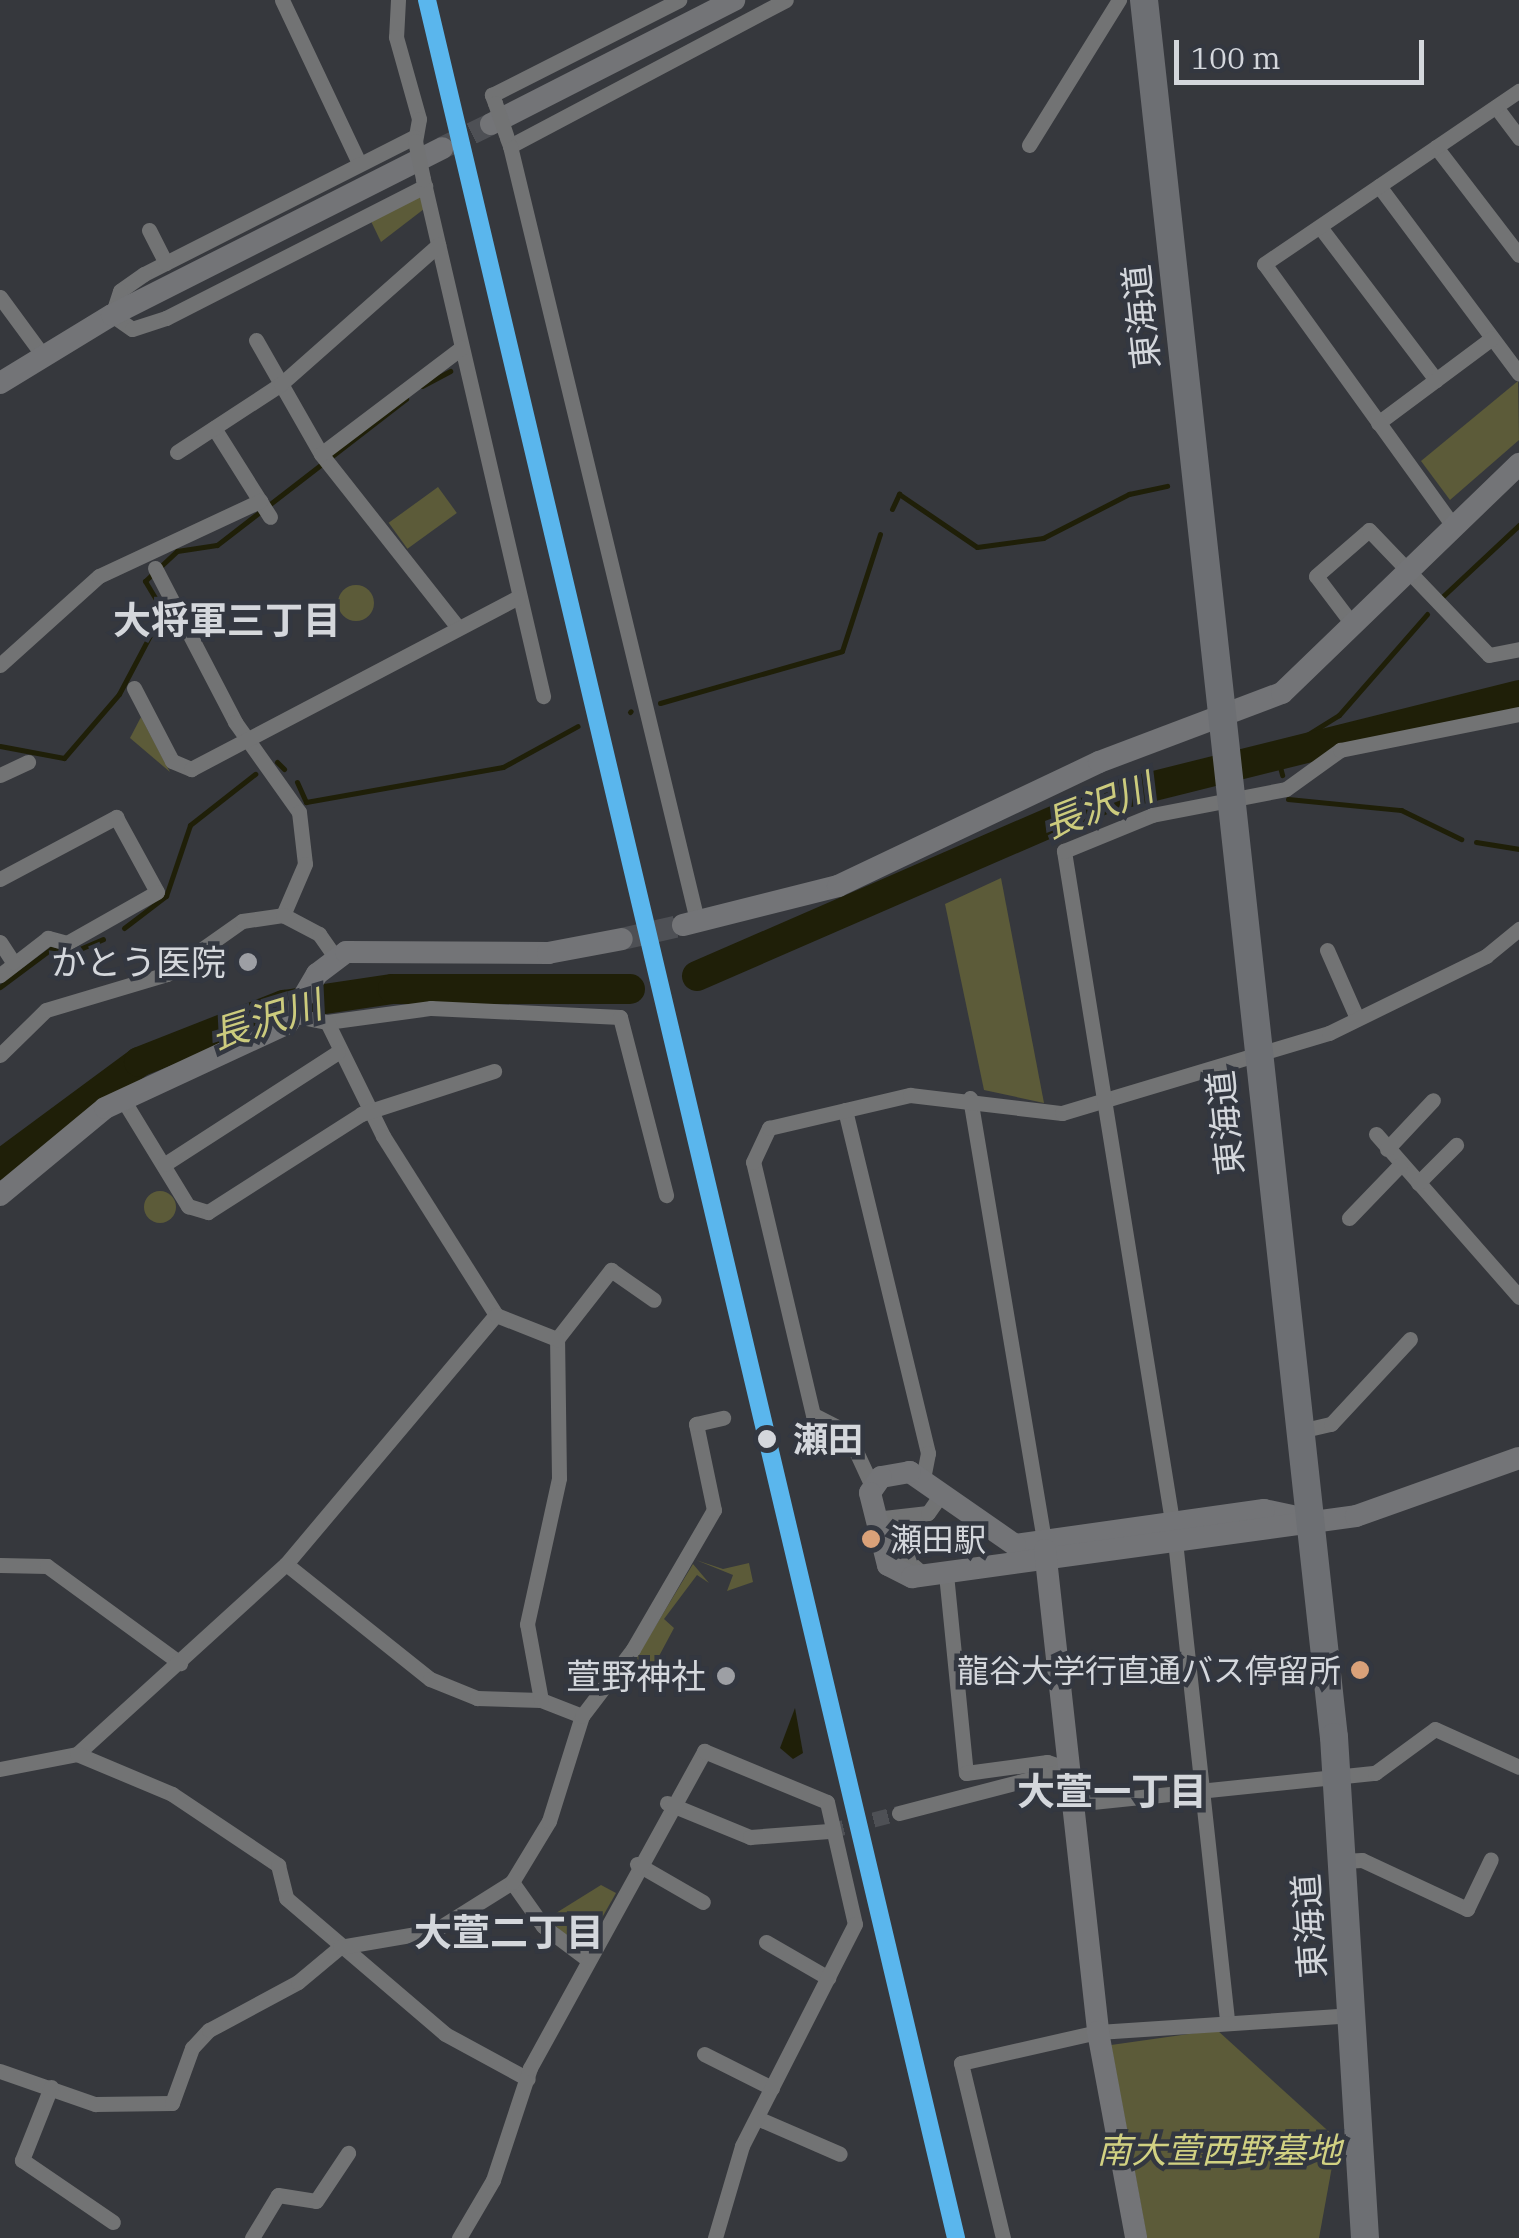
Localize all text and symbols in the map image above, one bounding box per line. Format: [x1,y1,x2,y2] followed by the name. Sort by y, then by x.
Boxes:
[1179,20,1429,82] scale bar
[1191,38,1281,77] text: 100 m
[1115,263,1167,371] street label: 東海道
[113,597,341,643] district label: 大将軍三丁目
[1037,763,1159,847] water label: 長沢川
[51,941,226,983] place label: かとう医院
[235,949,261,975] marker: かとう医院
[205,981,327,1057] water label: 長沢川
[1199,1069,1251,1177] street label: 東海道
[793,1418,863,1460] place label: 瀬田
[750,1422,784,1456] marker: 瀬田
[890,1520,986,1558] place label: 瀬田駅
[861,1529,881,1549] marker: 瀬田駅
[957,1651,1341,1689] place label: 龍谷大学行直通バス停留所
[566,1655,706,1697] place label: 萱野神社
[1350,1660,1370,1680] marker: 龍谷大学行直通バス停留所
[715,1665,737,1687] marker: 萱野神社
[1017,1768,1207,1814] district label: 大萱一丁目
[1284,1872,1334,1980] street label: 東海道
[414,1909,604,1955] district label: 大萱二丁目
[1097,2129,1341,2171] park label: 南大萱西野墓地

